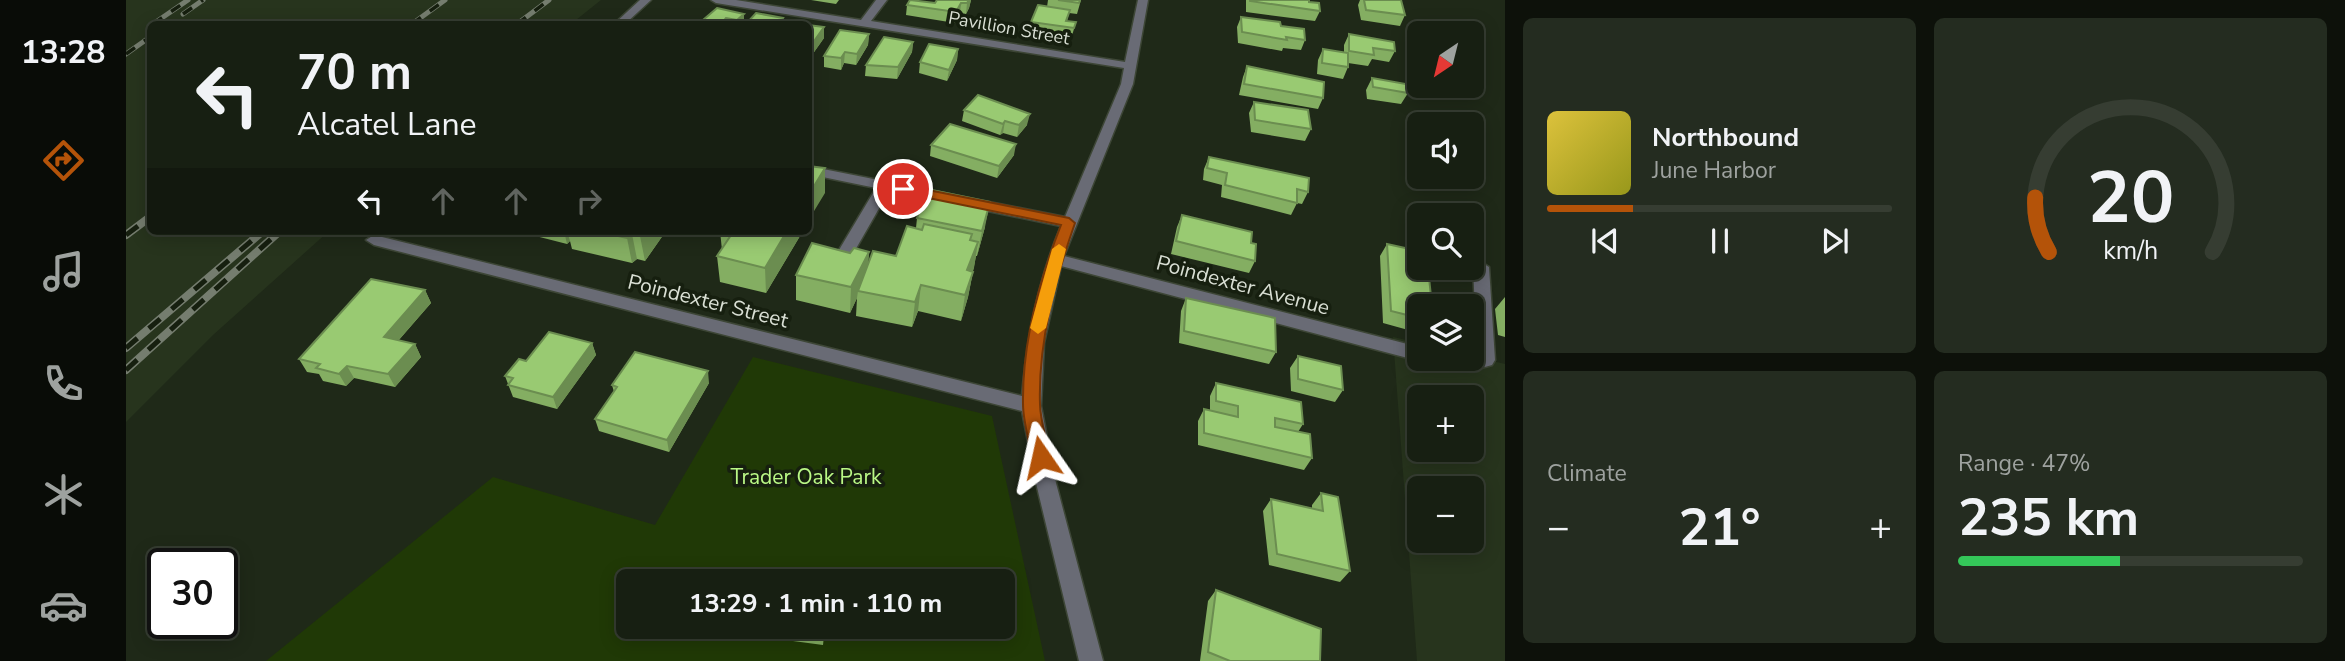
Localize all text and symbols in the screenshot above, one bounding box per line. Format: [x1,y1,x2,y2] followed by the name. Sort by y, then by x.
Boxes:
[947,6,1072,51] street label: Pavillion Street
[1407,21,1484,98] north arrow
[1407,21,1484,553] map controls
[21,31,105,74] text: 13:28
[297,39,412,106] text: 70 m
[182,49,273,140] icon: left
[297,103,477,146] text: Alcatel Lane
[1407,112,1484,189] button: sound
[1652,120,1799,155] text: Northbound
[39,136,88,185] icon: directions
[2087,148,2174,248] text: 20
[1652,155,1776,186] text: June Harbor
[873,159,933,219] pin
[884,170,922,208] icon: arrive
[351,182,389,220] icon: left
[424,182,462,220] icon: ahead
[497,182,535,220] icon: ahead
[570,182,608,220] icon: right
[1407,203,1484,280] button: search
[1586,222,1624,260] icon: previous
[1701,222,1739,260] icon: pause
[1816,222,1854,260] icon: next
[2103,234,2158,268] text: km/h
[39,247,88,296] icon: music
[1153,248,1333,322] street label: Poindexter Avenue
[625,268,792,335] street label: Poindexter Street
[1407,294,1484,371] button: layers
[39,359,88,408] icon: phone
[1407,385,1484,462] button: +
[1004,420,1078,494] position arrow
[1958,448,2090,479] text: Range · 47%
[1547,458,1627,489] text: Climate
[731,463,882,491] park label: Trader Oak Park
[39,470,88,519] icon: climate
[1407,476,1484,553] button: −
[1958,482,2139,553] text: 235 km
[1678,492,1761,563] text: 21°
[1547,502,1570,553] text: −
[1869,502,1892,553] text: +
[147,548,238,639] speed limit sign: 30
[39,581,88,630] icon: car
[689,586,942,621] text: 13:29 · 1 min · 110 m

